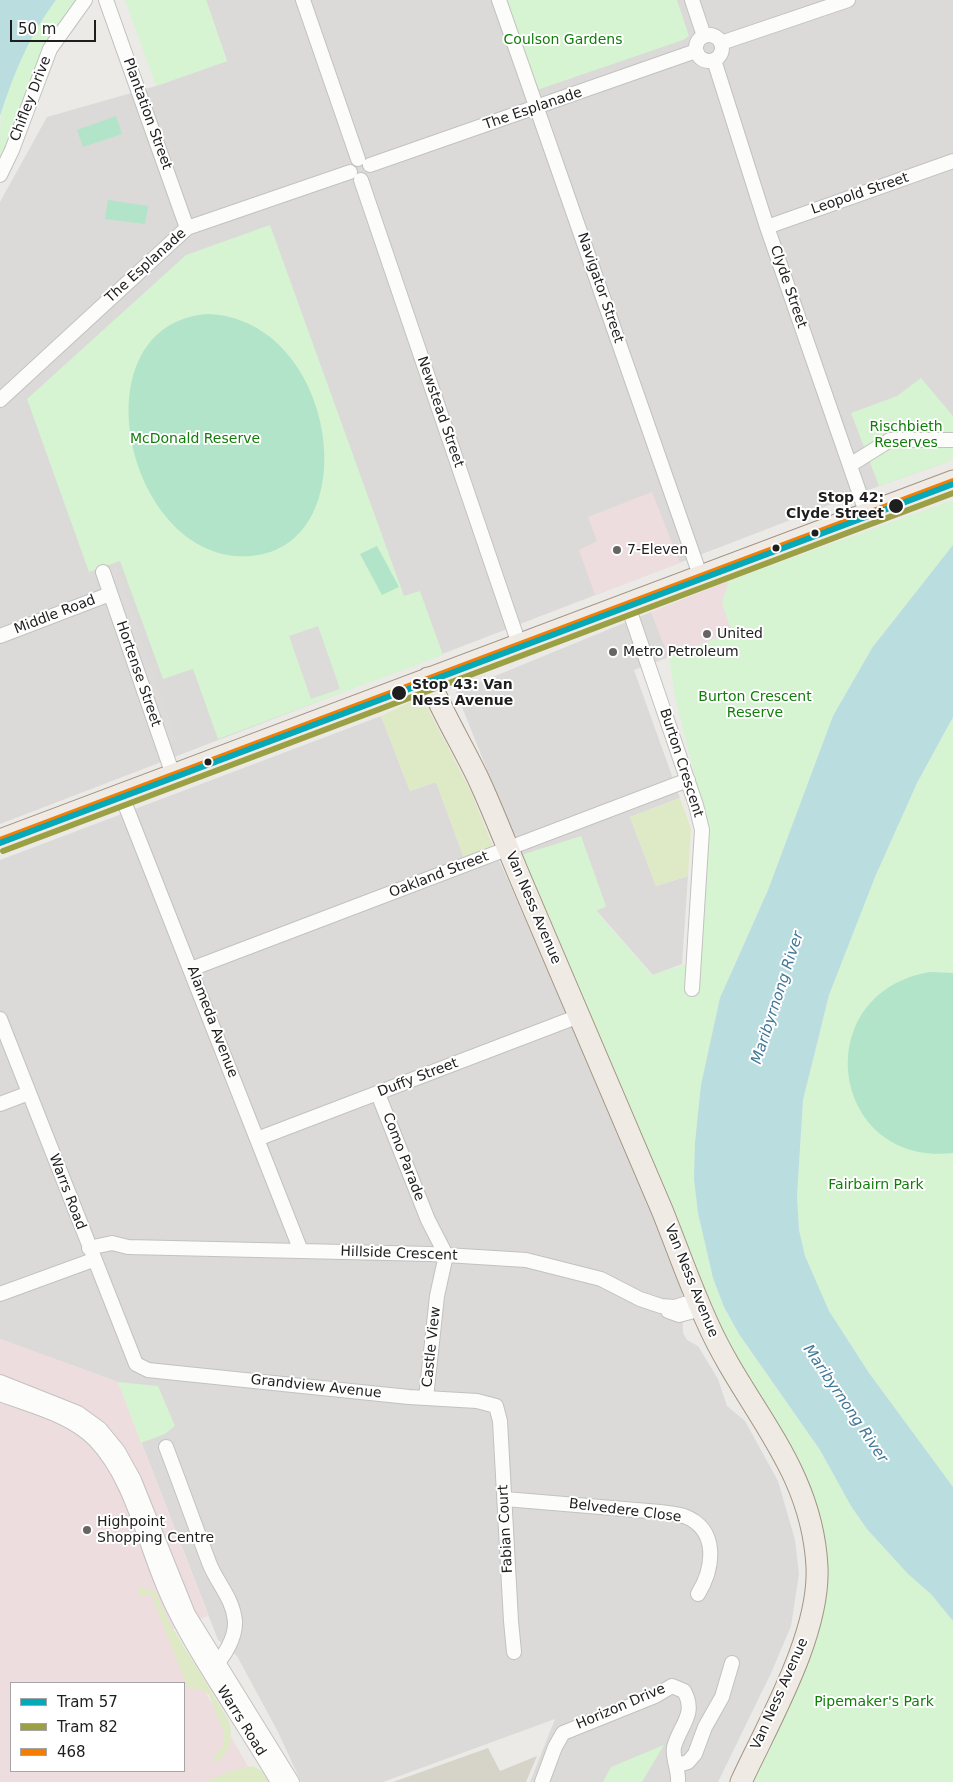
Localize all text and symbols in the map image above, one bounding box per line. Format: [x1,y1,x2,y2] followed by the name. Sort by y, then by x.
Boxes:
[12,10,99,42] scale bar
[18,20,56,38] text: 50 m
[504,32,622,48] park label: Coulson Gardens
[7,54,55,144] street label: Chifley Drive
[119,56,175,172] street label: Plantation Street
[482,84,584,134] street label: The Esplanade
[809,169,911,219] street label: Leopold Street
[102,225,190,307] street label: The Esplanade
[573,231,627,345] street label: Navigator Street
[766,243,810,331] street label: Clyde Street
[413,354,467,470] street label: Newstead Street
[869,419,943,452] park label: Rischbieth Reserves
[130,431,260,447] park label: McDonald Reserve
[786,490,884,522] place label: Stop 42: Clyde Street
[887,497,905,515] marker: Stop 42: Clyde Street
[810,528,820,538] unlabelled marker
[627,542,688,558] place label: 7-Eleven
[771,543,781,553] unlabelled marker
[611,544,623,556] marker: 7-Eleven
[12,592,98,638] street label: Middle Road
[112,619,164,729] street label: Hortense Street
[717,626,763,642] place label: United
[701,628,713,640] marker: United
[623,644,739,660] place label: Metro Petroleum
[607,646,619,658] marker: Metro Petroleum
[412,677,513,710] place label: Stop 43: Van Ness Avenue
[390,684,408,702] marker: Stop 43: Van Ness Avenue
[698,689,812,722] park label: Burton Crescent Reserve
[655,706,707,820] street label: Burton Crescent
[203,757,213,767] unlabelled marker
[387,848,491,902] street label: Oakland Street
[502,849,564,967] street label: Van Ness Avenue
[748,929,808,1067] water label: Maribyrnong River
[183,964,241,1080] street label: Alameda Avenue
[376,1055,460,1101] street label: Duffy Street
[378,1110,428,1204] street label: Como Parade
[45,1152,89,1232] street label: Warrs Road
[828,1177,924,1193] park label: Fairbairn Park
[661,1222,721,1340] street label: Van Ness Avenue
[340,1244,458,1264] street label: Hillside Crescent
[419,1306,445,1388] street label: Castle View
[799,1342,891,1466] water label: Maribyrnong River
[250,1372,382,1402] street label: Grandview Avenue
[495,1484,517,1574] street label: Fabian Court
[568,1496,682,1526] street label: Belvedere Close
[97,1514,214,1546] place label: Highpoint Shopping Centre
[81,1524,93,1536] marker: Highpoint Shopping Centre
[748,1636,812,1752] street label: Van Ness Avenue
[574,1681,668,1733] street label: Horizon Drive
[10,1682,185,1772] legend
[213,1683,269,1759] street label: Warrs Road
[57,1693,118,1711] text: Tram 57
[814,1694,934,1710] park label: Pipemaker's Park
[57,1718,118,1736] text: Tram 82
[57,1743,86,1761] text: 468

